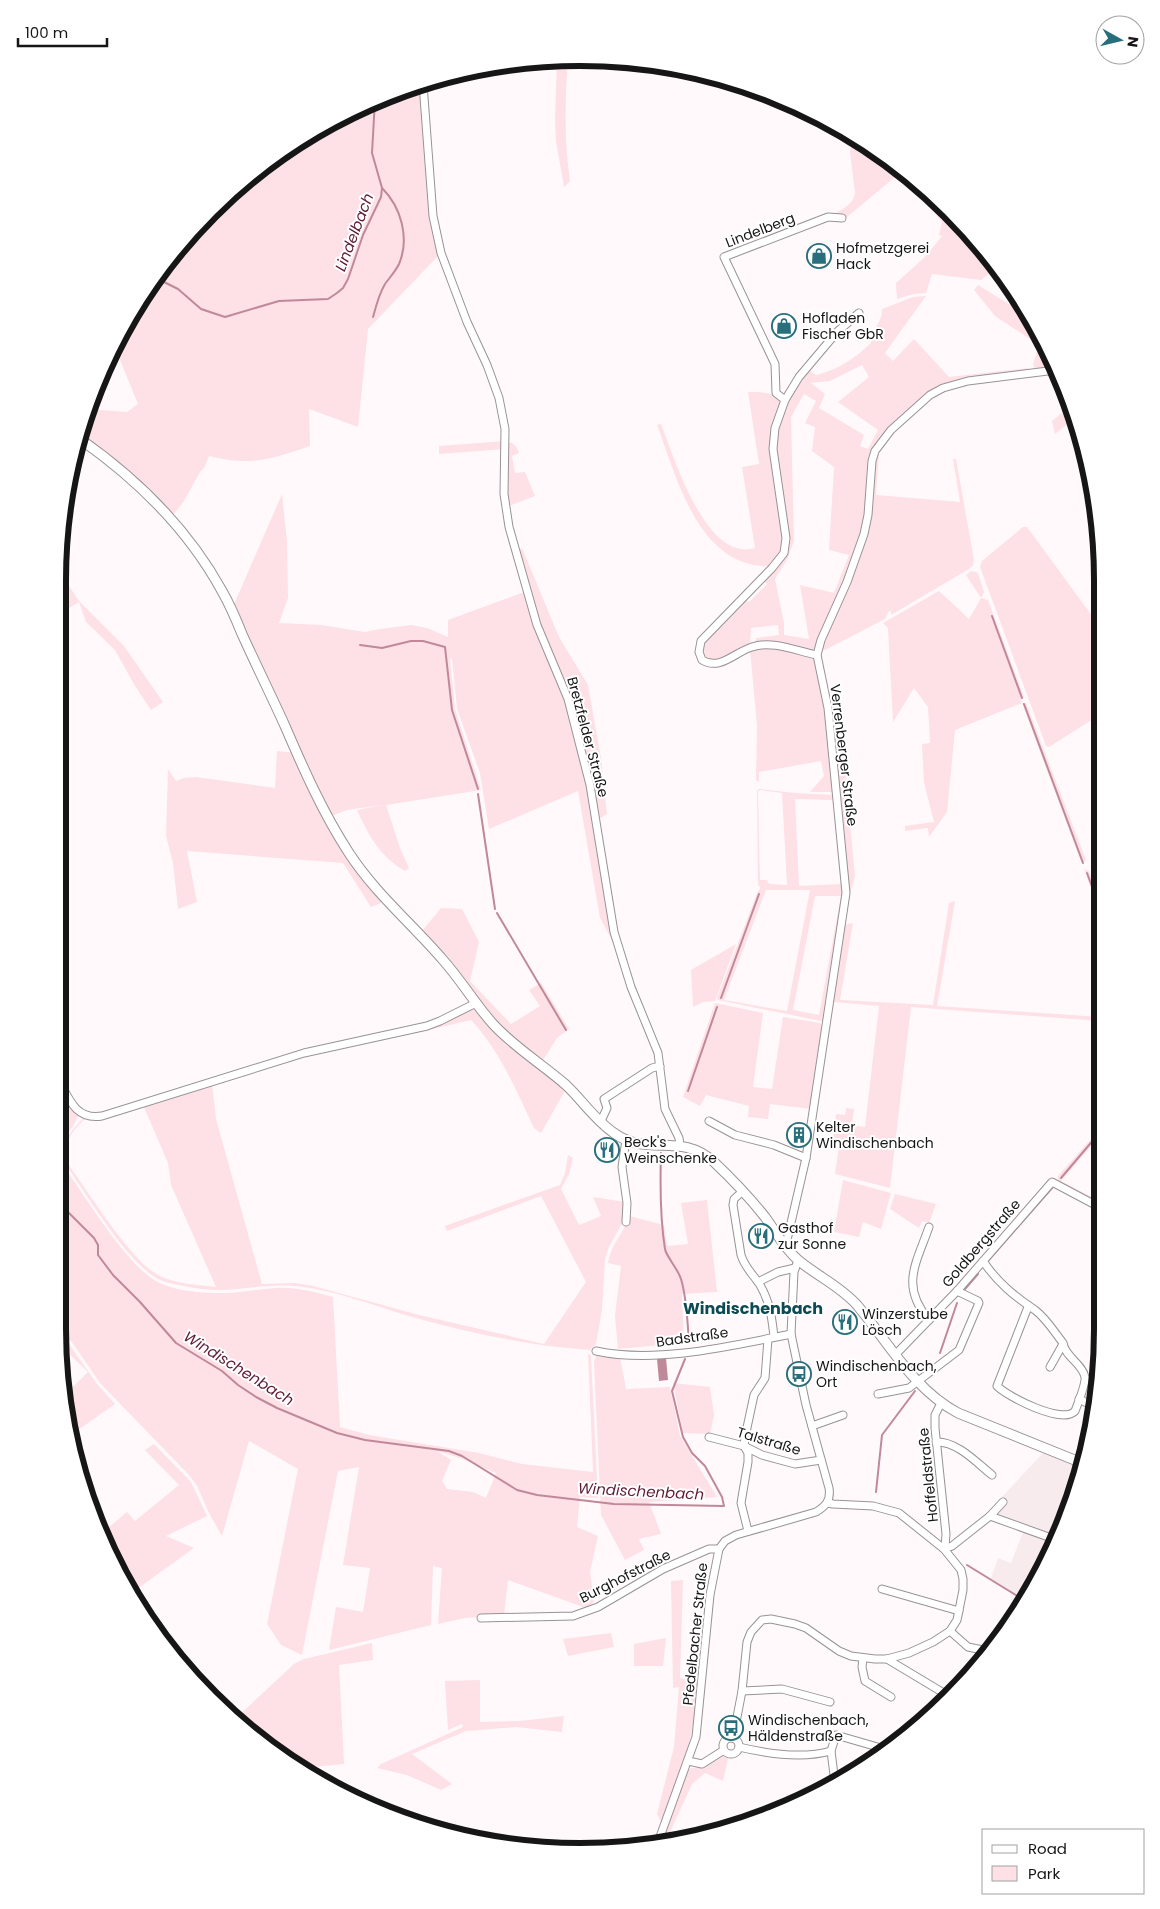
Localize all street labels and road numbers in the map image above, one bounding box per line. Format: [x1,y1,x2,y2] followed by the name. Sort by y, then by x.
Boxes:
[722,208,798,252] street label: Lindelberg
[562,675,614,800] street label: Bretzfelder Straße
[825,683,863,827] street label: Verrenberger Straße
[937,1194,1025,1291] street label: Goldbergstraße
[655,1322,730,1352] street label: Badstraße
[735,1422,804,1460] street label: Talstraße
[913,1427,943,1523] street label: Hoffeldstraße
[576,1544,674,1608] street label: Burghofstraße
[678,1561,712,1706] street label: Pfedelbacher Straße

